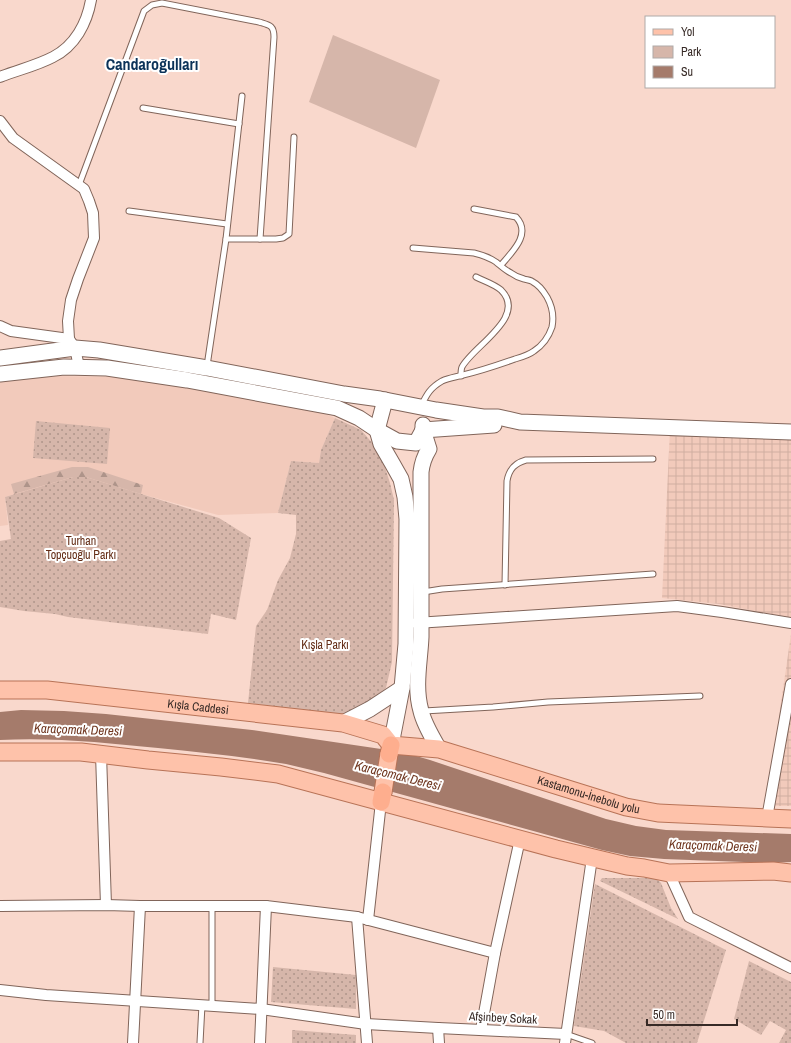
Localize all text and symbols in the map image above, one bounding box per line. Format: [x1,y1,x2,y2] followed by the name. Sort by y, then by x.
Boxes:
[645,16,775,88] legend
[681,24,694,40] text: Yol
[681,44,701,60] text: Park
[106,53,198,75] district label: Candaroğulları
[681,64,693,80] text: Su
[46,533,116,563] park label: Turhan Topçuoğlu Parkı
[301,637,349,653] park label: Kışla Parkı
[167,695,229,718] street label: Kışla Caddesi
[34,719,122,740] water label: Karaçomak Deresi
[353,757,443,794] water label: Karaçomak Deresi
[535,772,641,817] street label: Kastamonu-İnebolu yolu
[669,835,757,856] water label: Karaçomak Deresi
[647,1001,737,1027] scale bar
[653,1007,675,1023] text: 50 m
[467,1008,538,1028] street label: Afşinbey Sokak

